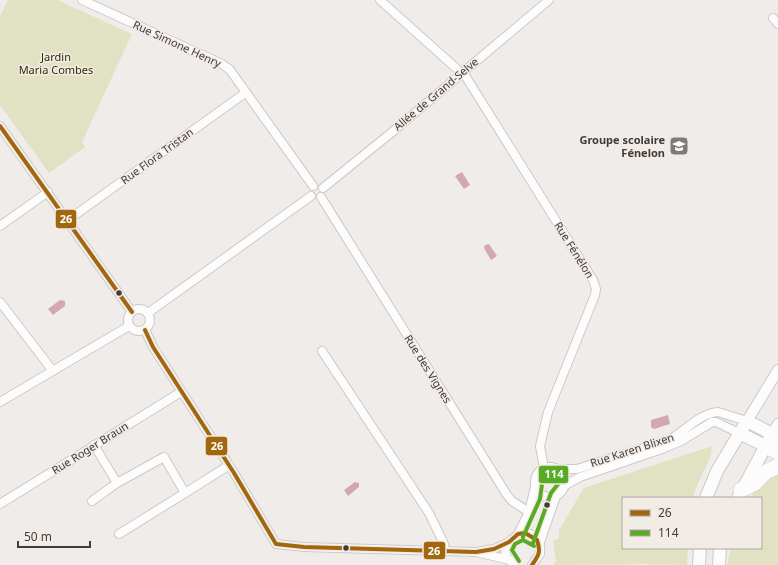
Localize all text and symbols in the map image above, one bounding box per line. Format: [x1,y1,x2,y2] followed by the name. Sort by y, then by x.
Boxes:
[131,17,224,71] street label: Rue Simone Henry
[19,49,93,77] park label: Jardin Maria Combes
[390,54,481,134] street label: Allée de Grand-Selve
[117,124,196,187] street label: Rue Flora Tristan
[579,132,665,160] place label: Groupe scolaire Fénelon
[668,135,690,157] school or university icon: Groupe scolaire Fénelon
[55,209,77,229] line badge: 26
[60,211,72,226] text: 26
[551,219,598,281] street label: Rue Fénélon
[114,288,124,298] unlabelled marker
[401,332,456,406] street label: Rue des Vignes
[49,418,131,477] street label: Rue Roger Braun
[588,429,676,470] street label: Rue Karen Blixen
[205,436,228,456] line badge: 26
[211,438,223,453] text: 26
[538,465,569,484] line badge: 114
[545,466,564,481] text: 114
[622,497,762,549] legend
[542,500,552,510] unlabelled marker
[658,504,672,521] text: 26
[18,523,90,549] scale bar
[658,524,679,541] text: 114
[24,528,52,545] text: 50 m
[423,541,446,560] line badge: 26
[341,543,351,553] unlabelled marker
[428,543,440,558] text: 26

